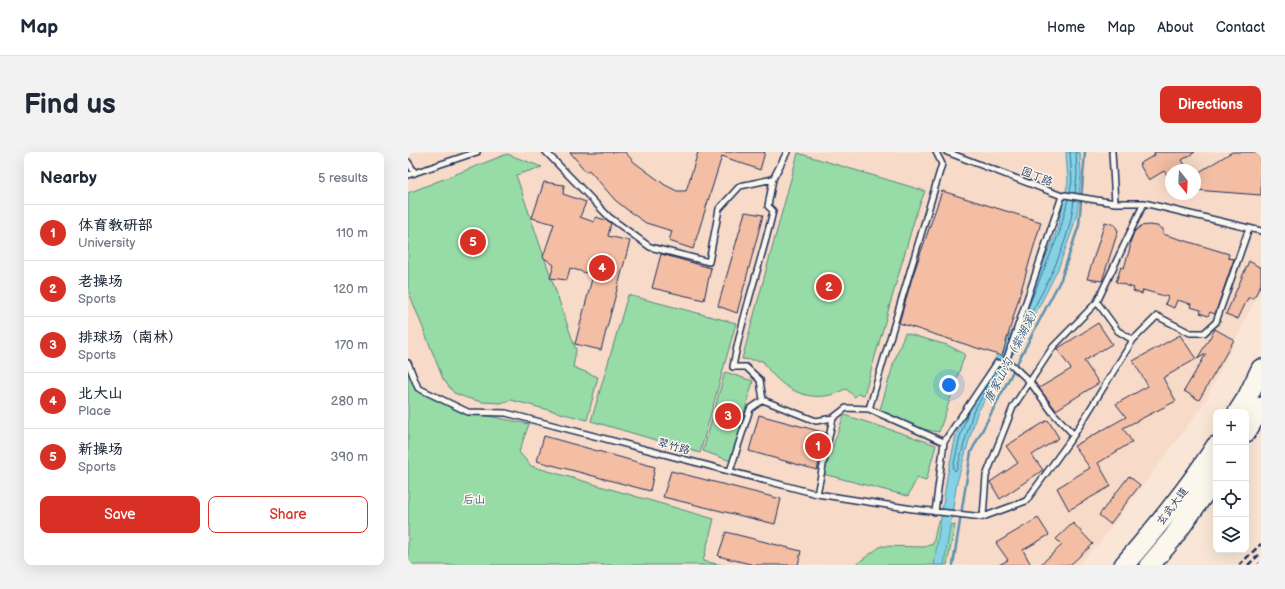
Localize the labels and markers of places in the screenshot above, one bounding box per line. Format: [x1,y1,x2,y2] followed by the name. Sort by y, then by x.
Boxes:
[460,227,486,257] pin: 5
[589,253,615,283] pin: 4
[816,272,842,302] pin: 2
[715,401,741,431] pin: 3
[805,431,831,461] pin: 1

